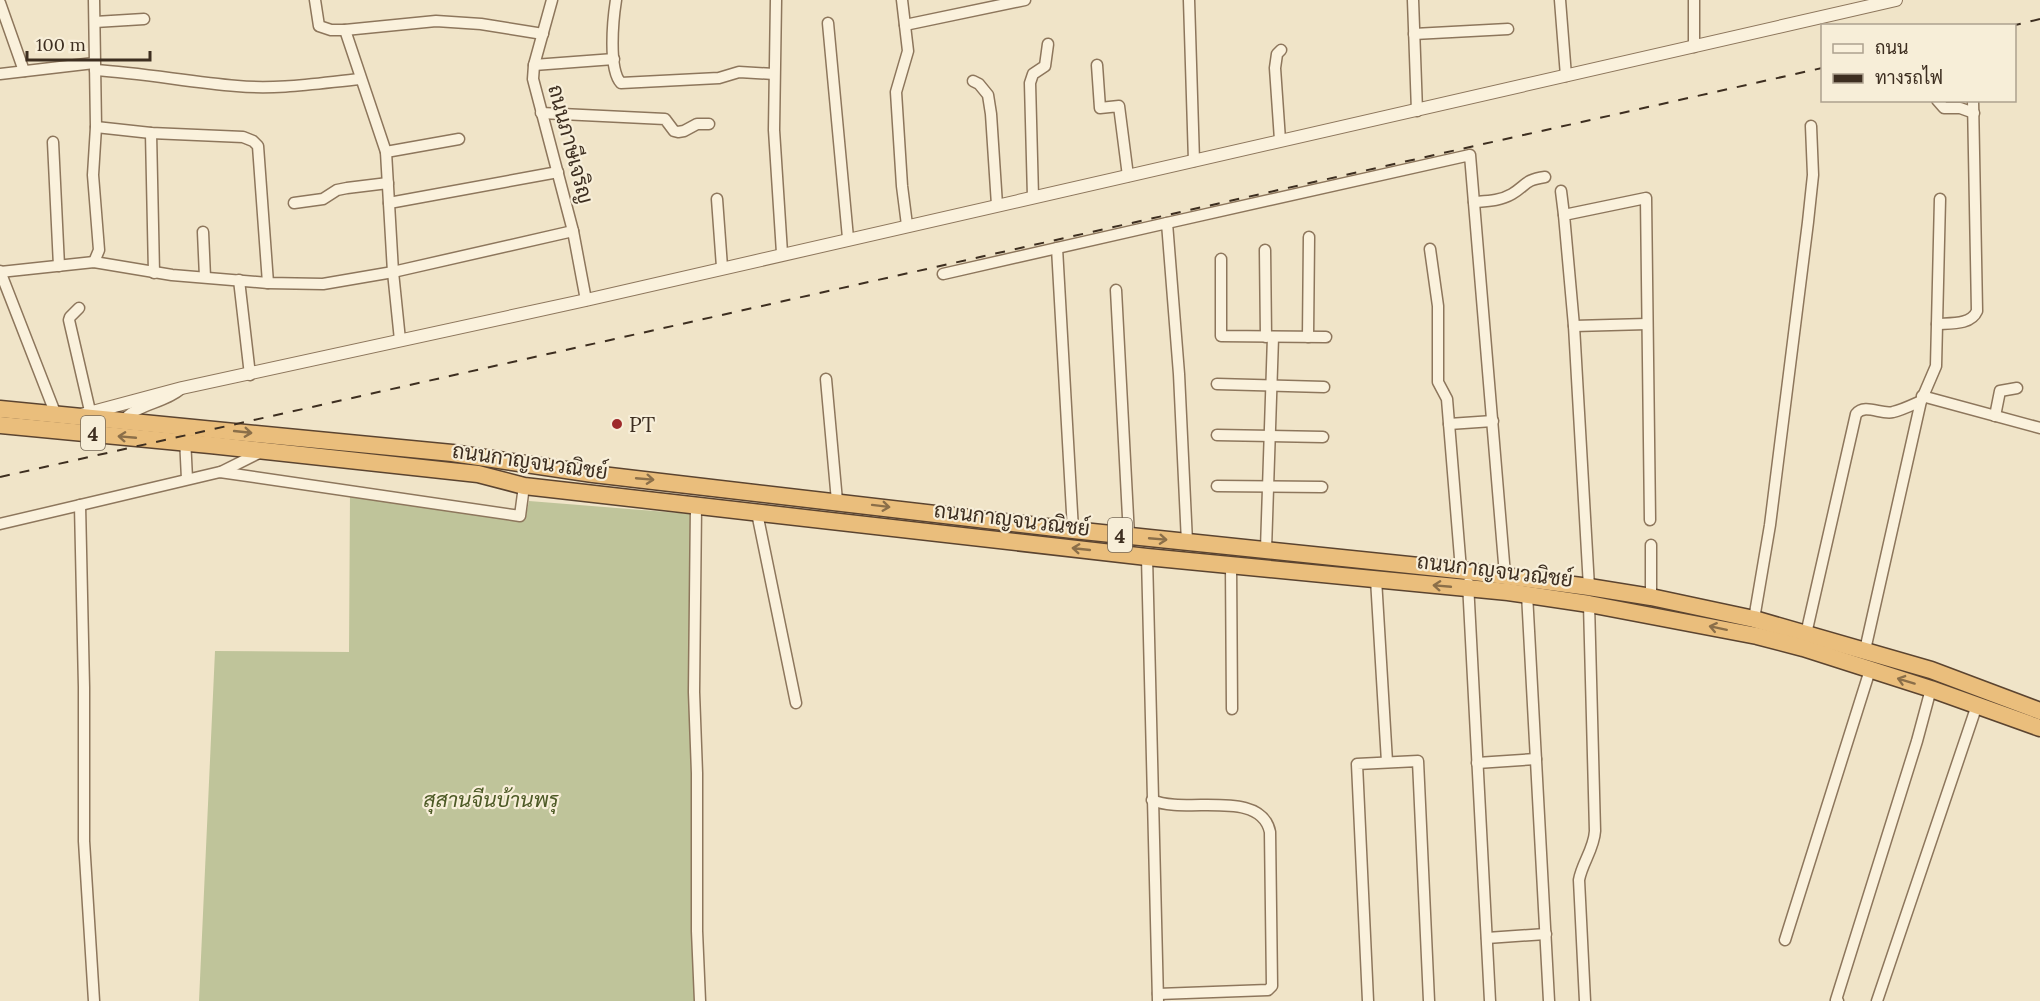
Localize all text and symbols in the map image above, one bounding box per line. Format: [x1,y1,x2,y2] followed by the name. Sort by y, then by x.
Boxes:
[27,24,150,62] scale bar
[1821,24,2016,102] legend
[36,33,86,56] text: 100 m
[1875,36,1908,59] text: ถนน
[1875,65,1943,89] text: ทางรถไฟ
[542,82,600,206] street label: ถนนภาษีเจริญ
[629,411,655,438] place label: PT
[81,416,105,450] road number: 4
[610,417,624,431] marker: PT
[232,427,252,438] one-way arrow
[118,431,138,442] one-way arrow
[451,437,609,485] street label: ถนนกาญจนวณิชย์
[635,474,655,485] one-way arrow
[933,496,1091,542] street label: ถนนกาญจนวณิชย์
[870,501,890,512] one-way arrow
[1108,518,1132,552] road number: 4
[1147,534,1167,545] one-way arrow
[1072,543,1092,554] one-way arrow
[1416,547,1574,593] street label: ถนนกาญจนวณิชย์
[1433,580,1453,591] one-way arrow
[1709,622,1728,634] one-way arrow
[1897,675,1916,686] one-way arrow
[423,786,560,814] park label: สุสานจีนบ้านพรุ

